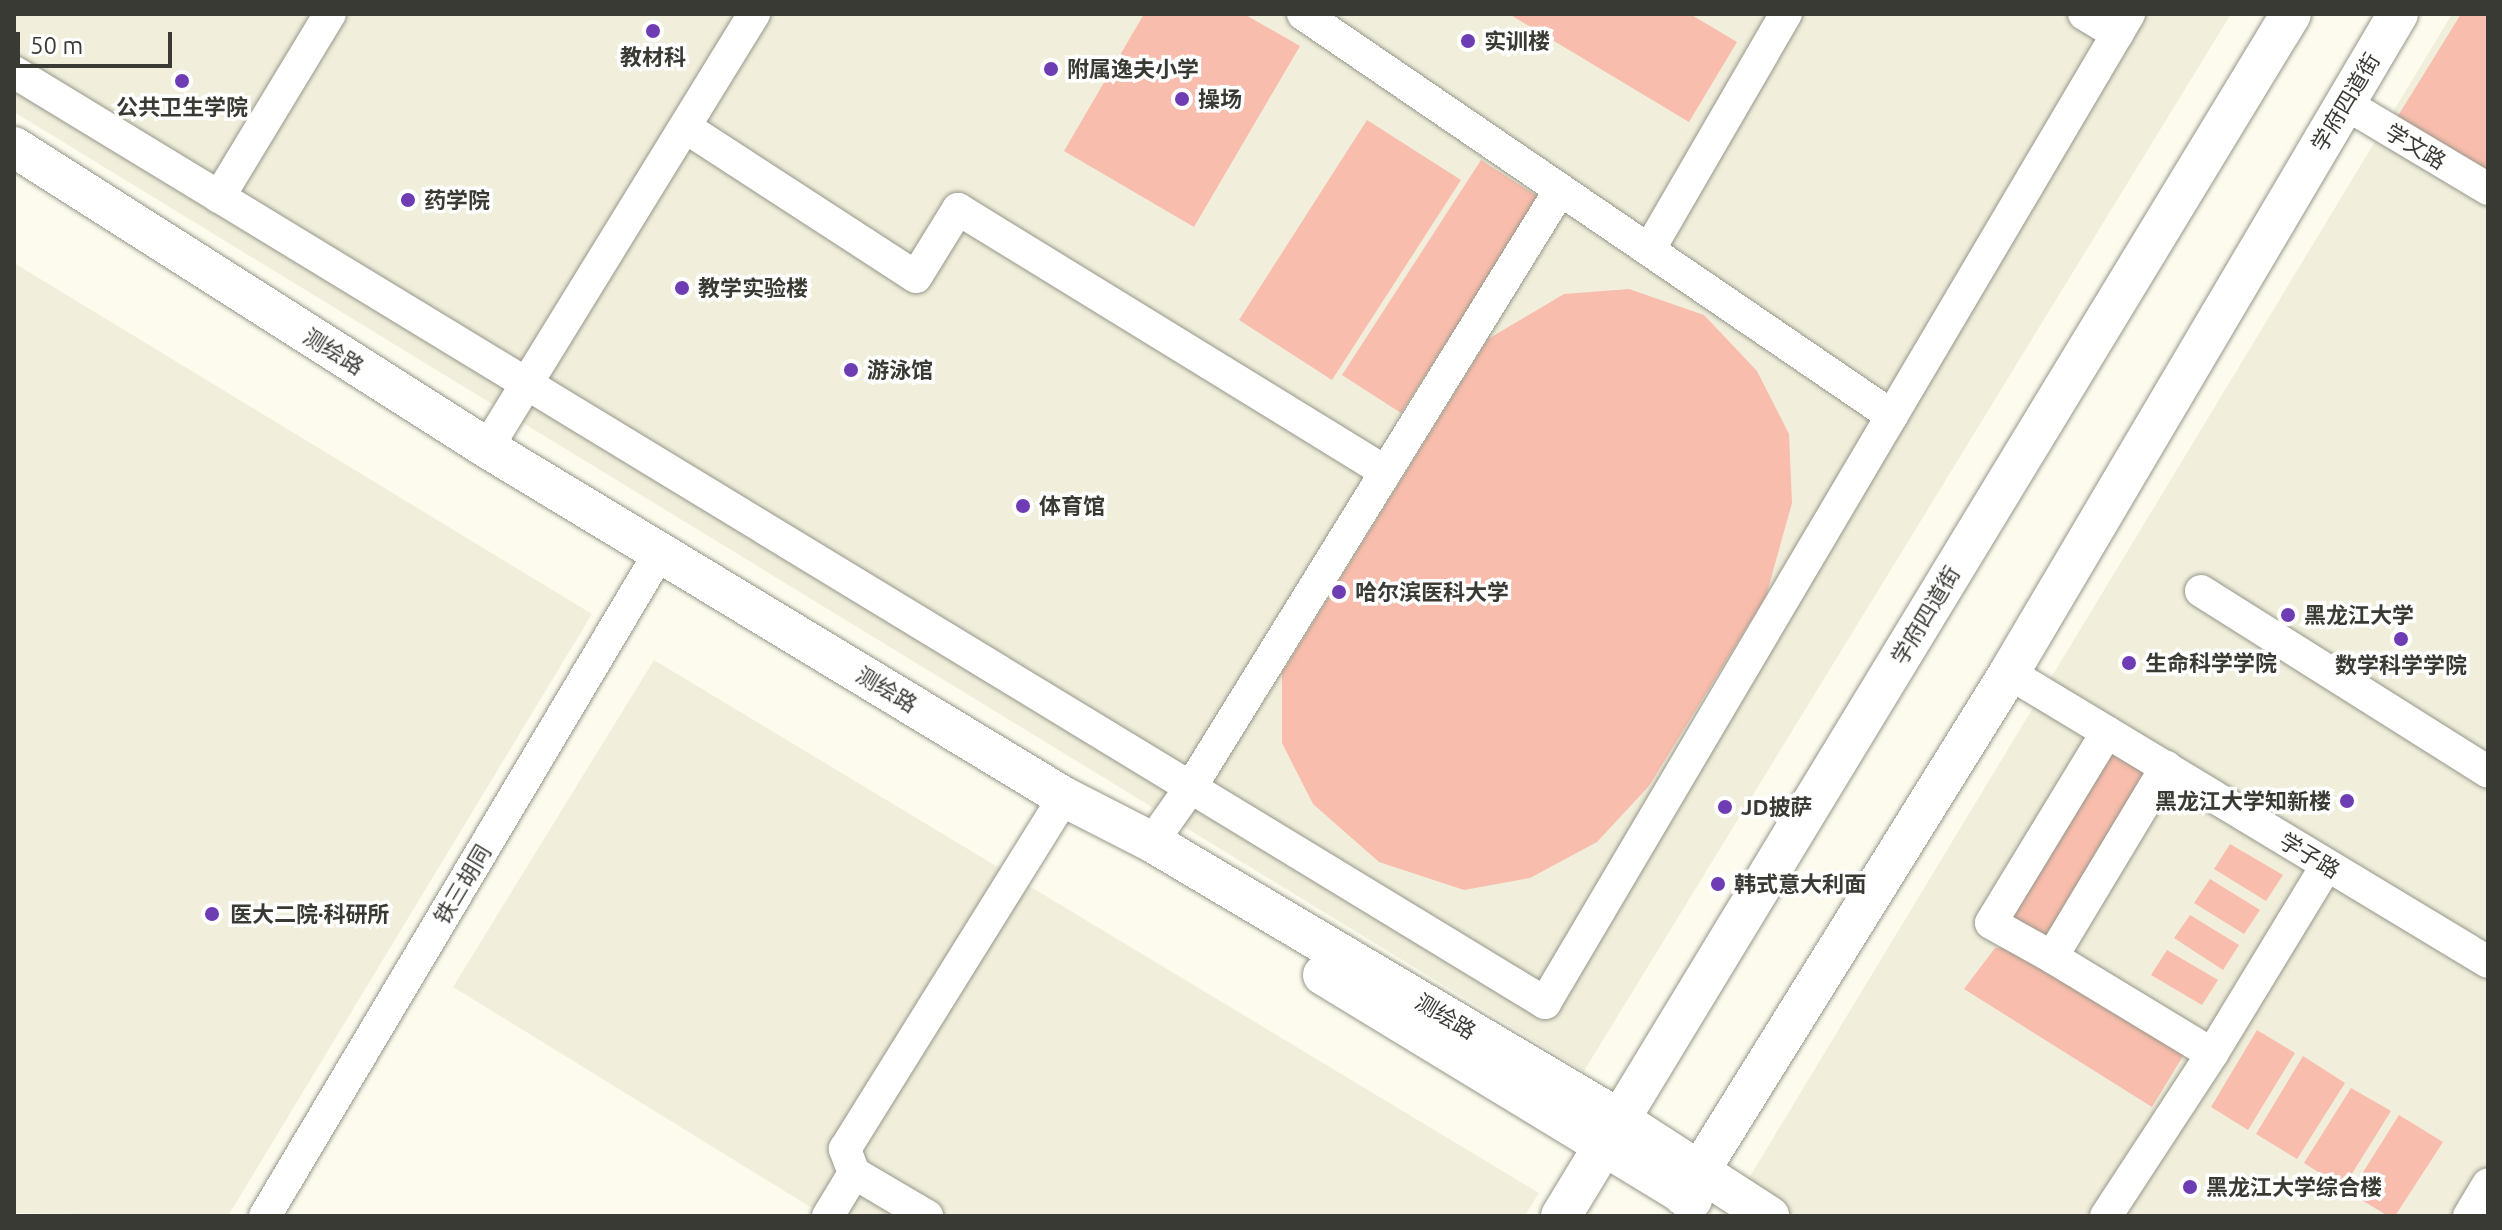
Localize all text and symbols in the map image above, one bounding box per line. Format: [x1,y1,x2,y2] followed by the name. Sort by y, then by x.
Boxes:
[20,16,176,66] scale bar
[644,22,662,40] marker: 教材科
[1484,28,1550,54] place label: 实训楼
[30,32,83,59] text: 50 m
[1459,32,1477,50] marker: 实训楼
[620,44,686,70] place label: 教材科
[2305,48,2385,156] street label: 学府四道街
[1067,56,1199,82] place label: 附属逸夫小学
[1042,60,1060,78] marker: 附属逸夫小学
[173,72,191,90] marker: 公共卫生学院
[1198,86,1242,112] place label: 操场
[1173,90,1191,108] marker: 操场
[116,94,248,120] place label: 公共卫生学院
[2381,118,2451,174] street label: 学文路
[424,187,490,213] place label: 药学院
[399,191,417,209] marker: 药学院
[698,275,808,301] place label: 教学实验楼
[673,279,691,297] marker: 教学实验楼
[299,322,369,380] street label: 测绘路
[867,357,933,383] place label: 游泳馆
[842,361,860,379] marker: 游泳馆
[1039,493,1105,519] place label: 体育馆
[1014,497,1032,515] marker: 体育馆
[1885,561,1965,669] street label: 学府四道街
[1355,579,1509,605] place label: 哈尔滨医科大学
[1330,583,1348,601] marker: 哈尔滨医科大学
[2304,602,2414,628] place label: 黑龙江大学
[2279,606,2297,624] marker: 黑龙江大学
[2392,630,2410,648] marker: 数学科学学院
[2145,650,2277,676] place label: 生命科学学院
[2335,652,2467,678] place label: 数学科学学院
[2120,654,2138,672] marker: 生命科学学院
[852,661,922,717] street label: 测绘路
[2155,788,2331,814] place label: 黑龙江大学知新楼
[2338,792,2356,810] marker: 黑龙江大学知新楼
[1741,794,1812,820] place label: JD披萨
[1716,798,1734,816] marker: JD披萨
[2275,827,2345,883] street label: 学子路
[428,839,496,929] street label: 铁三胡同
[1734,871,1866,897] place label: 韩式意大利面
[1709,875,1727,893] marker: 韩式意大利面
[230,901,389,927] place label: 医大二院·科研所
[201,903,223,925] marker: 医大二院·科研所
[1411,988,1481,1044] street label: 测绘路
[2206,1174,2382,1200] place label: 黑龙江大学综合楼
[2181,1178,2199,1196] marker: 黑龙江大学综合楼

